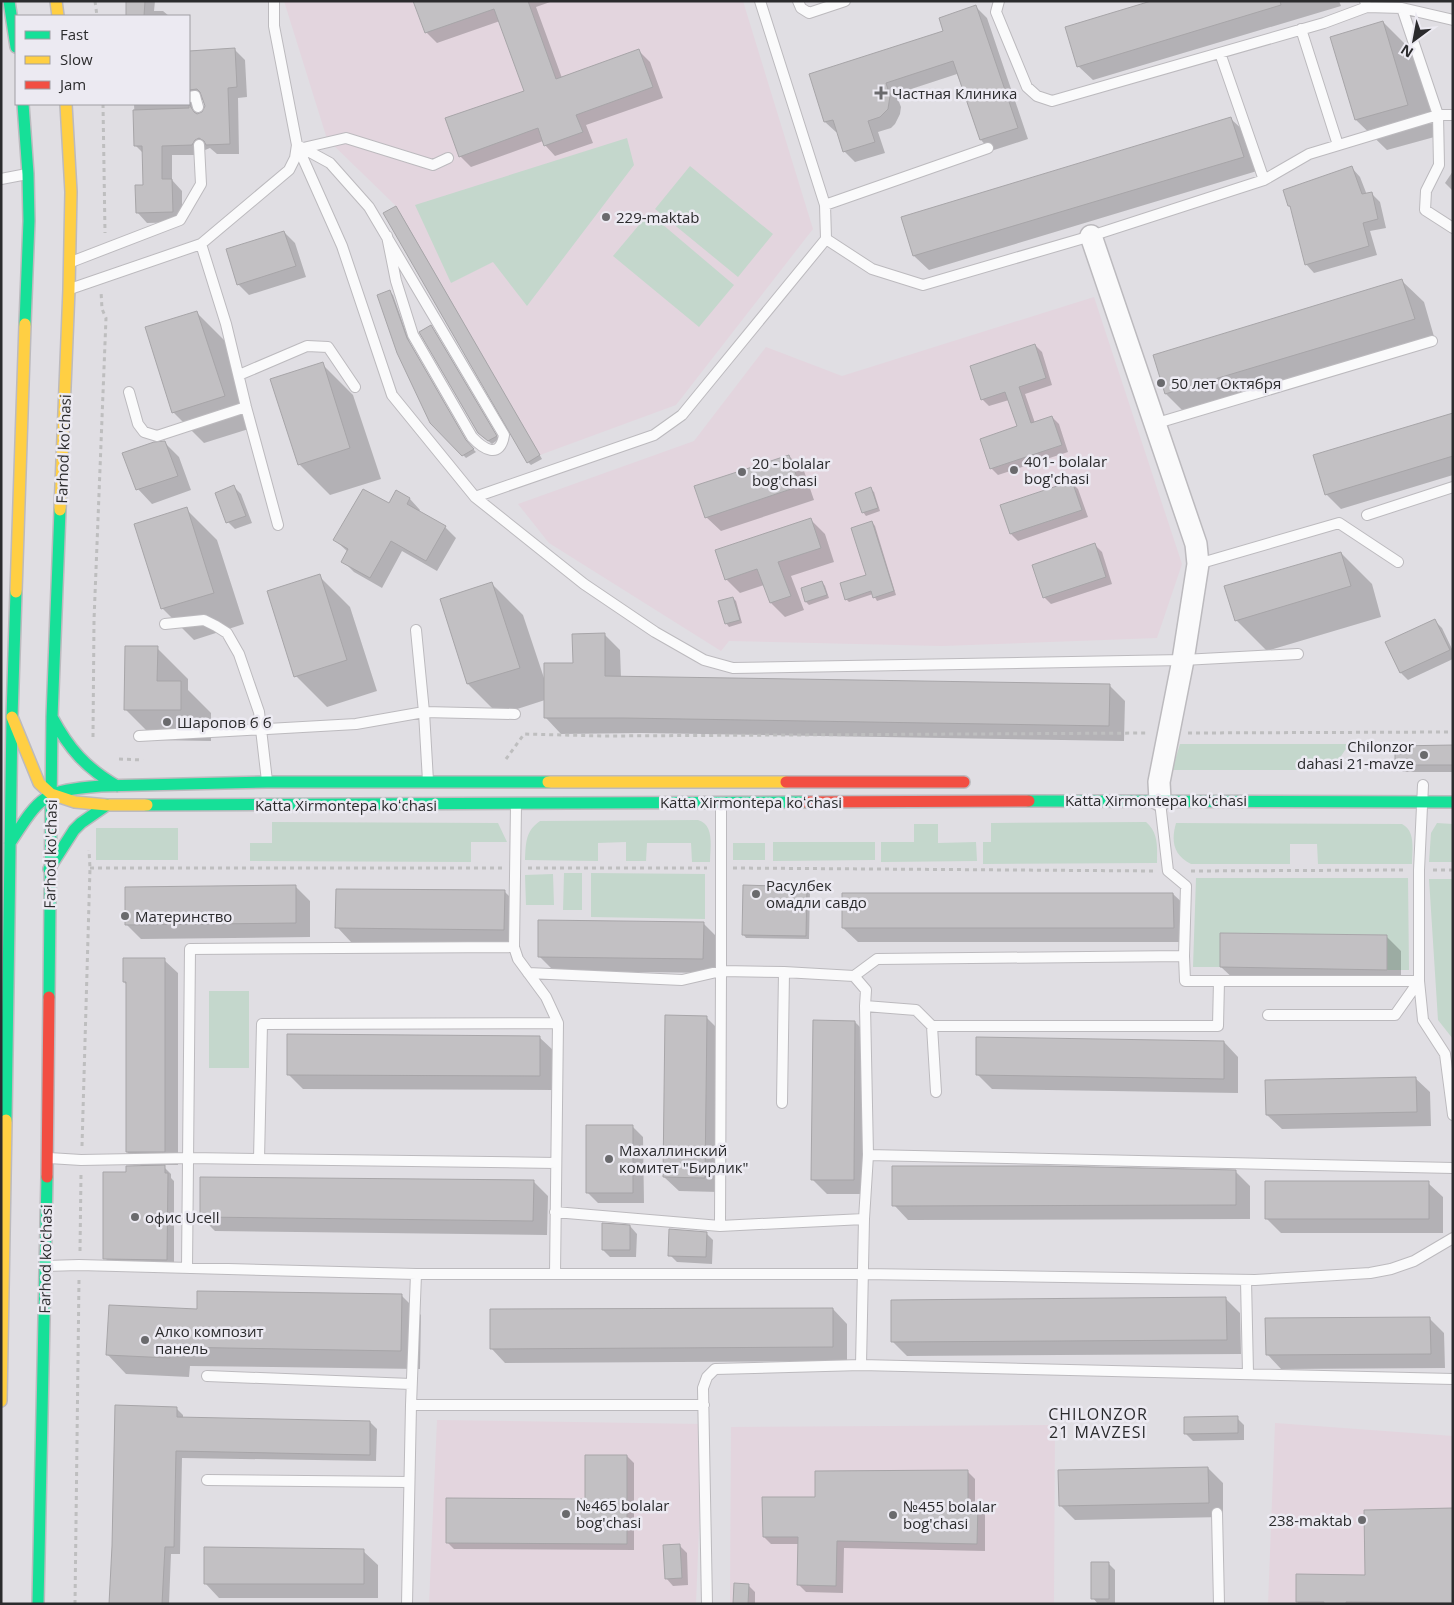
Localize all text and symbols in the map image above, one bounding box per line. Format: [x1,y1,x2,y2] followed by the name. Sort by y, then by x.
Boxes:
[15,15,190,105] legend
[1389,15,1439,65] north arrow
[60,24,89,44] text: Fast
[1397,40,1417,63] text: N
[60,49,93,69] text: Slow
[58,74,86,94] text: Jam
[892,83,1017,103] place label: Частная Клиника
[874,86,888,100] marker: Частная Клиника
[616,207,700,227] place label: 229-maktab
[600,211,612,223] marker: 229-maktab
[1171,373,1281,393] place label: 50 лет Октября
[1155,377,1167,389] marker: 50 лет Октября
[51,394,75,504] street label: Farhod ko'chasi
[1024,451,1107,488] place label: 401- bolalar bog'chasi
[752,453,830,490] place label: 20 - bolalar bog'chasi
[1008,464,1020,476] marker: 401- bolalar bog'chasi
[736,466,748,478] marker: 20 - bolalar bog'chasi
[177,712,272,732] place label: Шаропов б б
[161,716,173,728] marker: Шаропов б б
[1297,736,1414,773] place label: Chilonzor dahasi 21-mavze
[1418,749,1430,761] marker: Chilonzor dahasi 21-mavze
[1065,790,1247,810] street label: Katta Xirmontepa koʻchasi
[660,792,842,812] street label: Katta Xirmontepa koʻchasi
[255,795,437,815] street label: Katta Xirmontepa koʻchasi
[39,799,61,909] street label: Farhod ko'chasi
[766,875,867,912] place label: Расулбек омадли савдо
[750,888,762,900] marker: Расулбек омадли савдо
[135,906,232,926] place label: Материнство
[119,910,131,922] marker: Материнство
[619,1140,748,1177] place label: Махаллинский комитет "Бирлик"
[603,1153,615,1165] marker: Махаллинский комитет "Бирлик"
[34,1204,56,1314] street label: Farhod ko'chasi
[145,1207,220,1227] place label: офис Ucell
[129,1211,141,1223] marker: офис Ucell
[155,1321,264,1358] place label: Алко композит панель
[139,1334,151,1346] marker: Алко композит панель
[1048,1403,1148,1443] district label: CHILONZOR 21 MAVZESI
[576,1495,669,1532] place label: №465 bolalar bog'chasi
[903,1496,996,1533] place label: №455 bolalar bog'chasi
[560,1508,572,1520] marker: №465 bolalar bog'chasi
[887,1509,899,1521] marker: №455 bolalar bog'chasi
[1268,1510,1352,1530] place label: 238-maktab
[1356,1514,1368,1526] marker: 238-maktab

